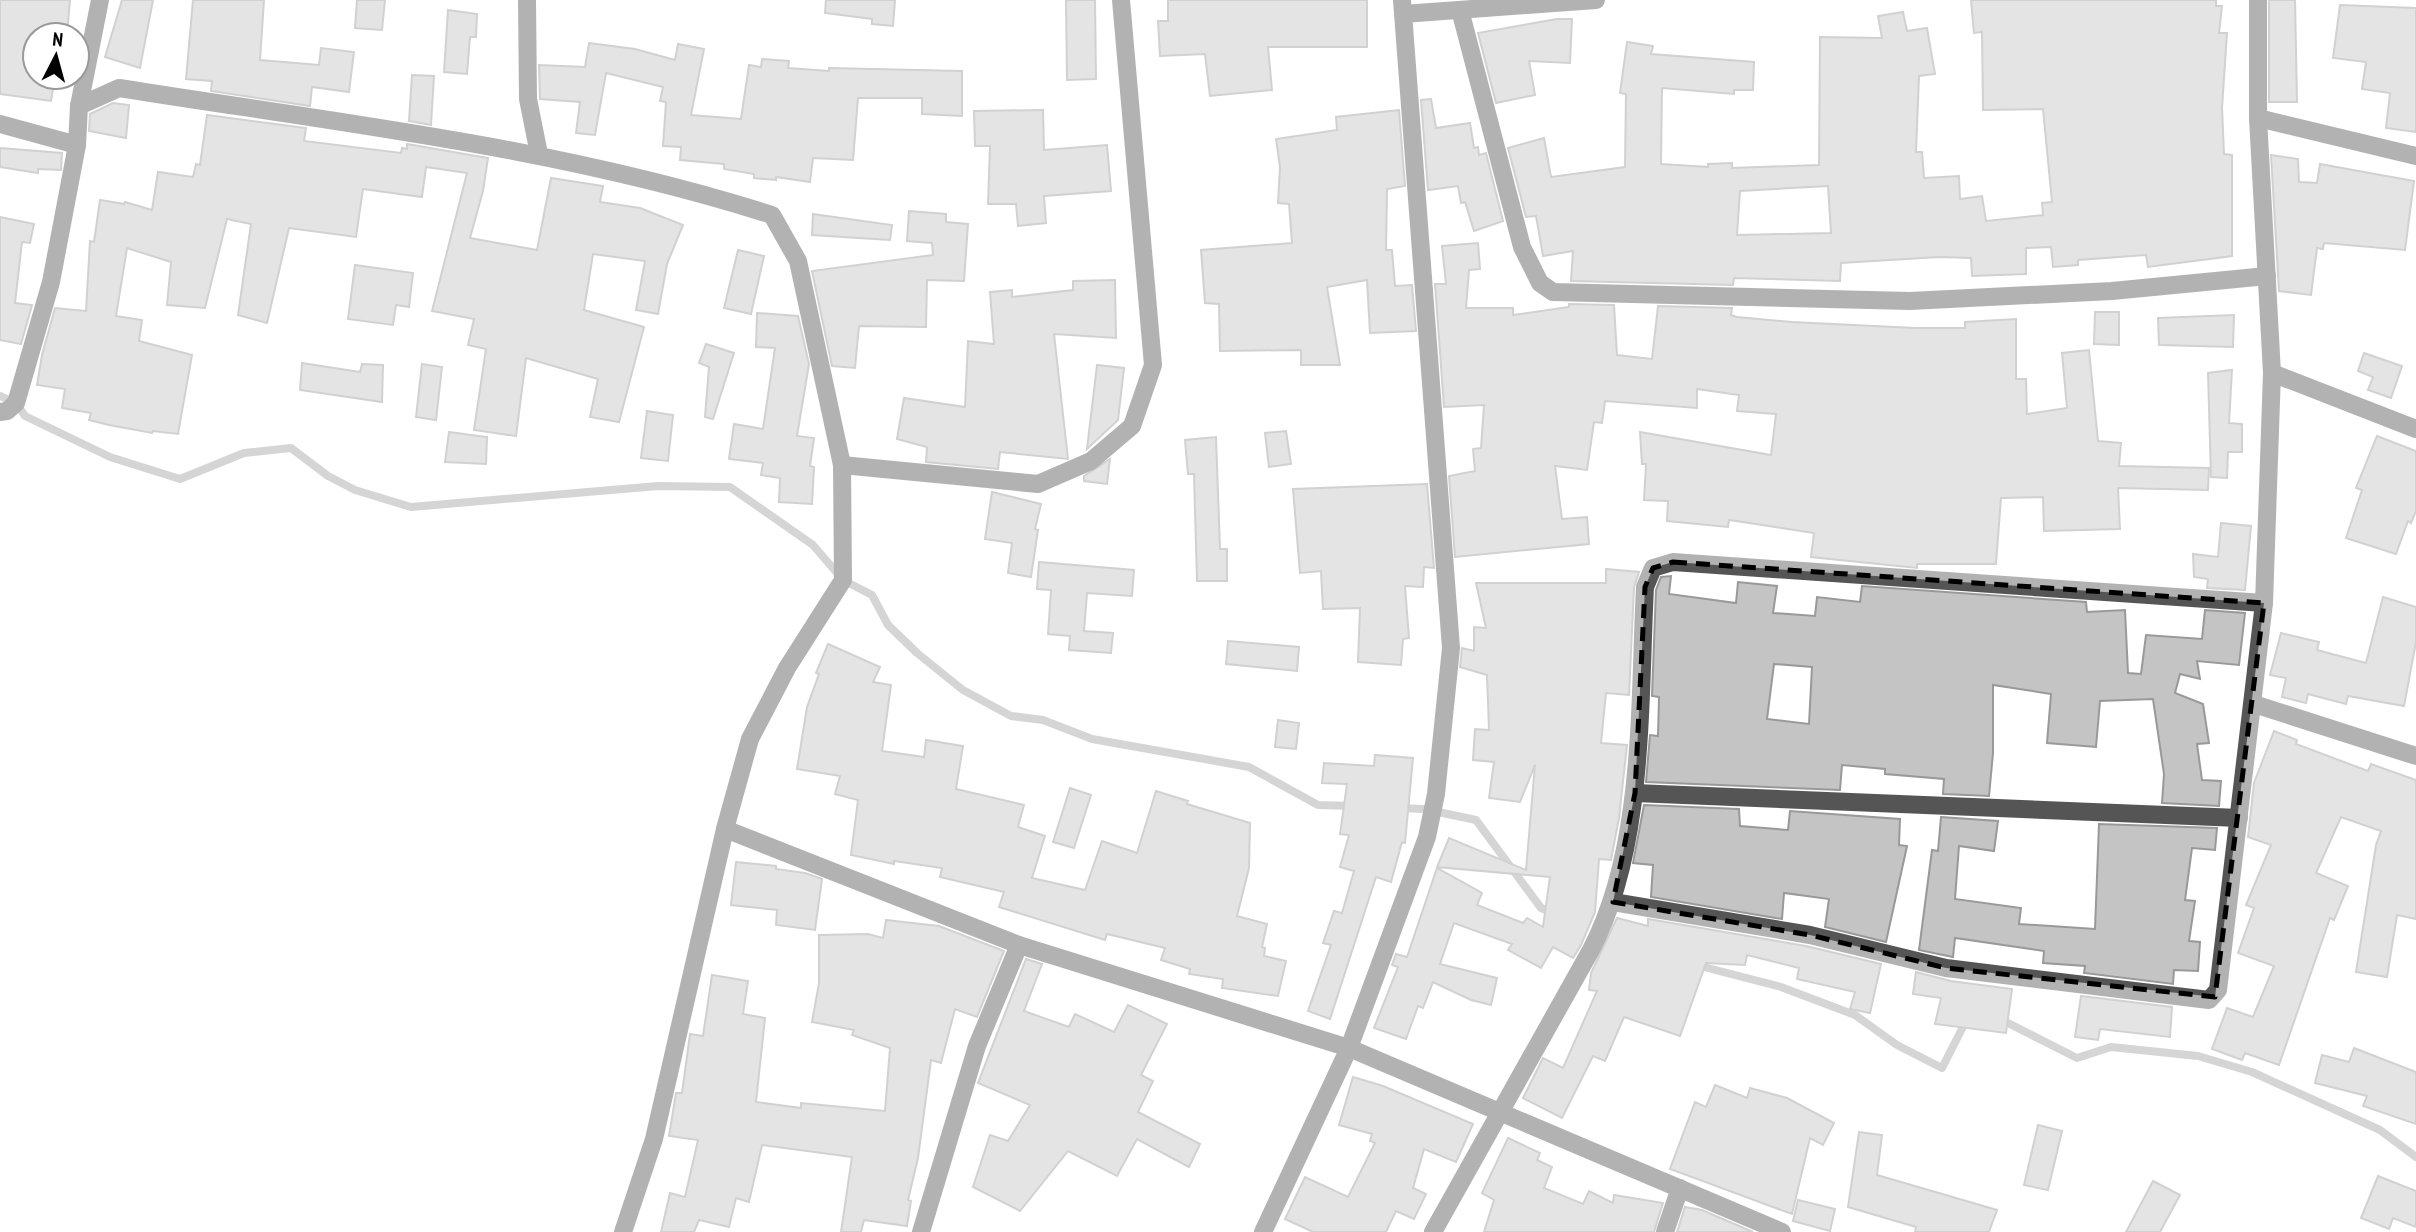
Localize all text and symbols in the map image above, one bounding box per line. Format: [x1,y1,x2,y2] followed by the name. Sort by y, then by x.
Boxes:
[21,21,91,91] north arrow
[51,27,64,52] text: N

